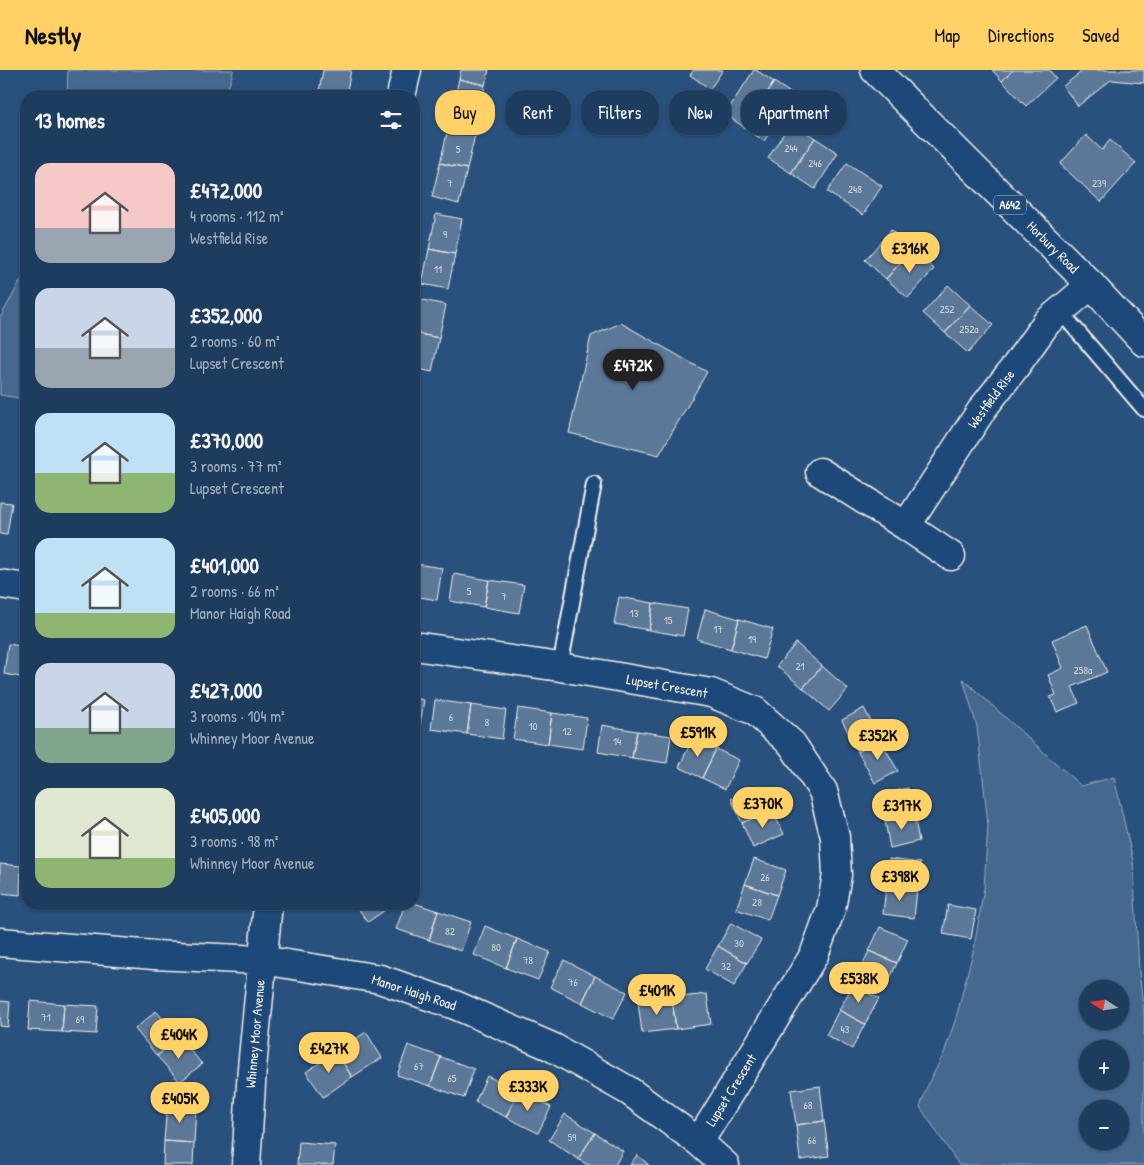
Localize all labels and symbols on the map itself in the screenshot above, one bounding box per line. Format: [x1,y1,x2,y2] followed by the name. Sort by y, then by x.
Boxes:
[784,141,798,155] house number: 244
[456,142,461,156] house number: 5
[808,156,822,170] house number: 246
[447,176,453,190] house number: 7
[1092,176,1106,190] house number: 239
[848,182,862,196] house number: 248
[994,196,1026,214] road number: A642
[1022,216,1084,278] street label: Horbury Road
[443,227,447,241] house number: 9
[875,232,945,274] pin: £316K
[434,262,442,276] house number: 11
[940,302,954,316] house number: 252
[959,322,979,336] house number: 252a
[598,348,668,391] pin: £472K
[963,365,1019,432] street label: Westfield Rise
[467,584,472,598] house number: 5
[501,589,507,603] house number: 7
[630,606,639,620] house number: 13
[664,613,673,627] house number: 15
[713,622,723,636] house number: 17
[748,632,756,646] house number: 19
[795,659,805,673] house number: 21
[1074,663,1093,677] house number: 258a
[625,669,709,703] street label: Lupset Crescent
[449,710,454,724] house number: 6
[485,715,490,729] house number: 8
[663,716,733,758] pin: £591K
[843,718,913,761] pin: £352K
[529,719,538,733] house number: 10
[562,724,572,738] house number: 12
[613,734,621,748] house number: 14
[728,786,798,829] pin: £370K
[867,788,937,831] pin: £317K
[865,860,935,902] pin: £398K
[760,870,770,884] house number: 26
[752,895,762,909] house number: 28
[445,924,455,938] house number: 82
[734,936,744,950] house number: 30
[491,940,501,954] house number: 80
[523,953,533,967] house number: 78
[721,959,731,973] house number: 32
[824,962,894,1004] pin: £538K
[369,969,459,1015] street label: Manor Haigh Road
[622,974,692,1016] pin: £401K
[568,975,579,989] house number: 76
[240,979,270,1089] street label: Whinney Moor Avenue
[1079,980,1129,1030] north arrow
[41,1010,51,1024] house number: 71
[76,1012,84,1026] house number: 69
[144,1018,214,1060] pin: £404K
[840,1022,850,1036] house number: 43
[294,1032,364,1074] pin: £427K
[701,1050,761,1130] street label: Lupset Crescent
[414,1059,424,1073] house number: 67
[493,1070,563,1112] pin: £333K
[447,1071,457,1085] house number: 65
[145,1082,215,1124] pin: £405K
[803,1098,813,1112] house number: 68
[568,1130,576,1144] house number: 59
[808,1133,817,1147] house number: 66

